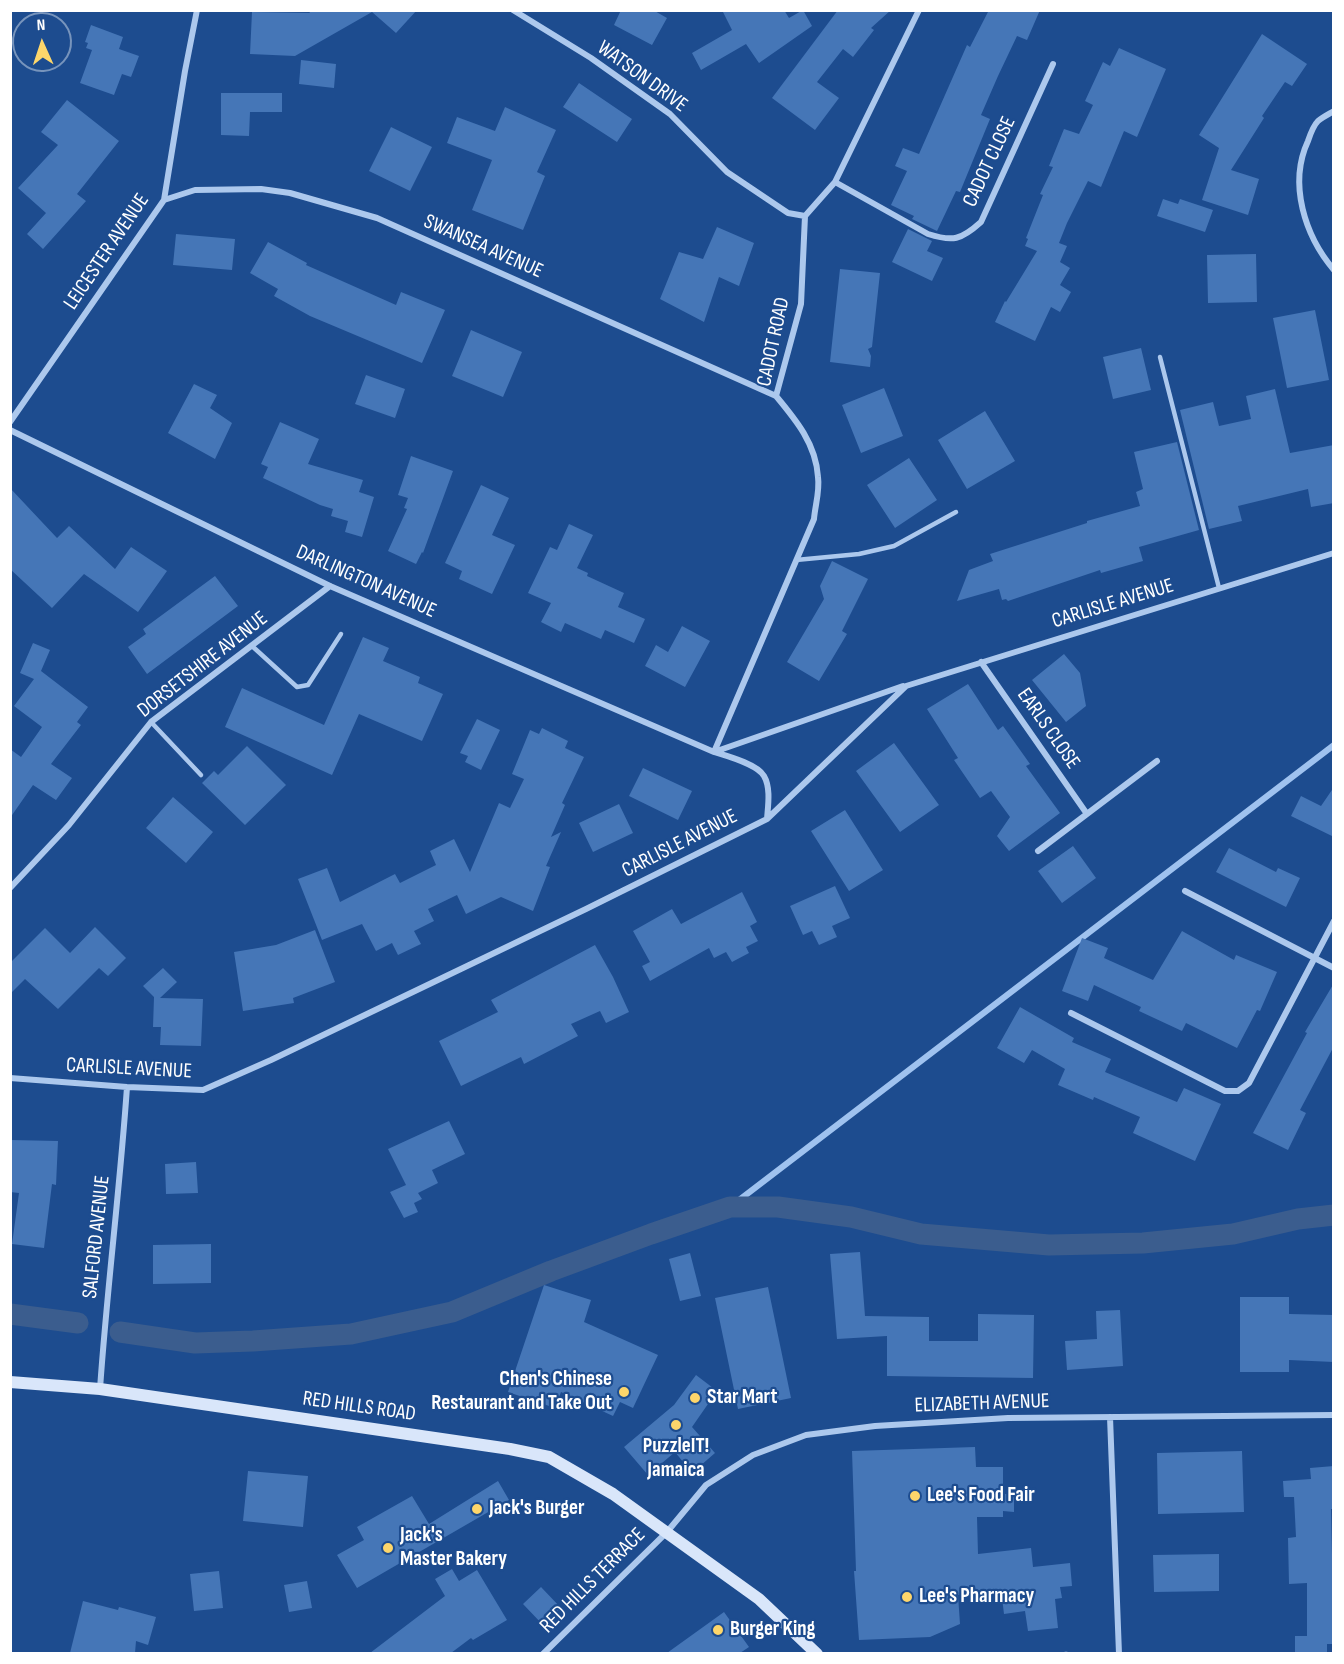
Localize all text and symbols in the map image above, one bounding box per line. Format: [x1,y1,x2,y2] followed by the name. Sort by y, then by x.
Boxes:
[12,12,72,72] north arrow
[36,16,46,35] text: N
[592,36,692,118] street label: WATSON DRIVE
[958,113,1022,211] street label: CADOT CLOSE
[59,189,155,315] street label: LEICESTER AVENUE
[419,209,547,285] street label: SWANSEA AVENUE
[752,295,796,389] street label: CADOT ROAD
[292,540,440,624] street label: DARLINGTON AVENUE
[1049,574,1177,634] street label: CARLISLE AVENUE
[133,606,273,724] street label: DORSETSHIRE AVENUE
[1011,684,1085,774] street label: EARLS CLOSE
[618,804,742,884] street label: CARLISLE AVENUE
[65,1053,193,1085] street label: CARLISLE AVENUE
[78,1174,116,1300] street label: SALFORD AVENUE
[431,1367,612,1417] place label: Chen's Chinese Restaurant and Take Out
[617,1385,631,1399] marker: Chen's Chinese Restaurant and Take Out
[707,1385,777,1411] place label: Star Mart
[301,1387,417,1427] street label: RED HILLS ROAD
[914,1389,1050,1419] street label: ELIZABETH AVENUE
[688,1391,702,1405] marker: Star Mart
[669,1418,683,1432] marker: PuzzleIT! Jamaica
[643,1434,709,1484] place label: PuzzleIT! Jamaica
[927,1483,1035,1509] place label: Lee's Food Fair
[908,1489,922,1503] marker: Lee's Food Fair
[489,1496,584,1522] place label: Jack's Burger
[470,1502,484,1516] marker: Jack's Burger
[400,1523,507,1573] place label: Jack's Master Bakery
[535,1523,651,1639] street label: RED HILLS TERRACE
[381,1541,395,1555] marker: Jack's Master Bakery
[919,1584,1034,1610] place label: Lee's Pharmacy
[900,1590,914,1604] marker: Lee's Pharmacy
[730,1617,815,1643] place label: Burger King
[711,1623,725,1637] marker: Burger King

